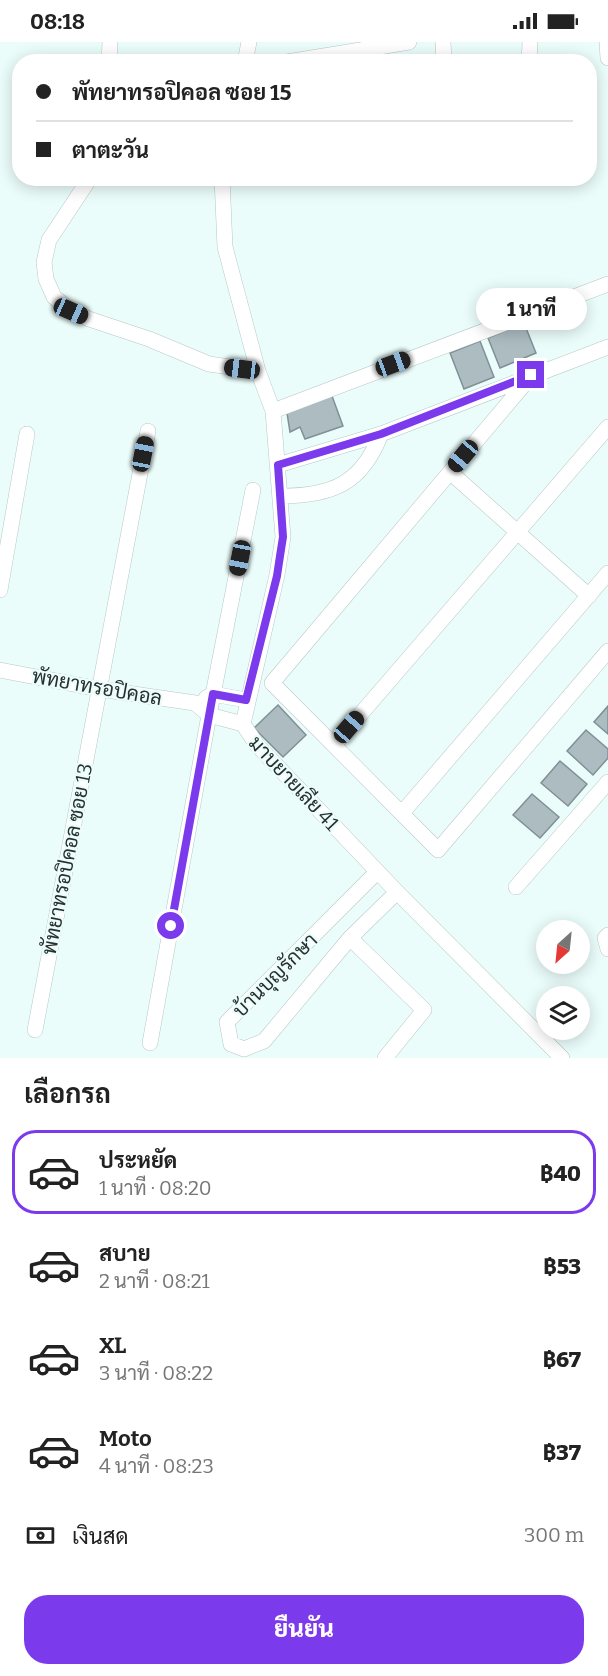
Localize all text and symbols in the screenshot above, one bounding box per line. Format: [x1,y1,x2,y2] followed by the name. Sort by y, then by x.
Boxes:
[30,8,85,35] text: 08:18
[72,79,292,106] text: พัทยาทรอปิคอล ซอย 15
[72,137,149,164] text: ตาตะวัน
[476,288,586,330] callout: 1 นาที
[51,295,91,327] car
[507,297,556,321] text: 1 นาที
[373,349,413,379] car
[223,358,261,380] car
[517,361,544,388] route end
[131,435,155,473] car
[445,436,481,476] car
[228,539,252,577] car
[30,664,164,710] street label: พัทยาทรอปิคอล
[330,708,368,746] car
[244,730,345,835] street label: มาบยายเลีย 41
[37,761,97,957] street label: พัทยาทรอปิคอล ซอย 13
[157,912,184,939] route start
[536,920,590,974] north arrow
[536,920,590,1040] map controls
[228,928,324,1024] street label: บ้านบุญรักษา
[536,986,590,1040] button: layers
[24,1078,111,1110] text: เลือกรถ
[27,1145,81,1199] icon: car
[99,1147,177,1174] text: ประหยัด
[540,1160,581,1187] text: ฿40
[99,1176,212,1200] text: 1 นาที · 08:20
[27,1238,81,1292] icon: car
[99,1240,151,1267] text: สบาย
[543,1253,581,1280] text: ฿53
[99,1269,210,1293] text: 2 นาที · 08:21
[27,1331,81,1385] icon: car
[99,1332,126,1359] text: XL
[543,1346,581,1373] text: ฿67
[99,1361,213,1385] text: 3 นาที · 08:22
[27,1424,81,1478] icon: car
[99,1425,152,1452] text: Moto
[543,1439,581,1466] text: ฿37
[99,1454,214,1478] text: 4 นาที · 08:23
[24,1519,57,1552] icon: cash
[72,1523,129,1550] text: เงินสด
[524,1523,584,1547] text: 300 m
[24,1595,584,1664] button: ยืนยัน

